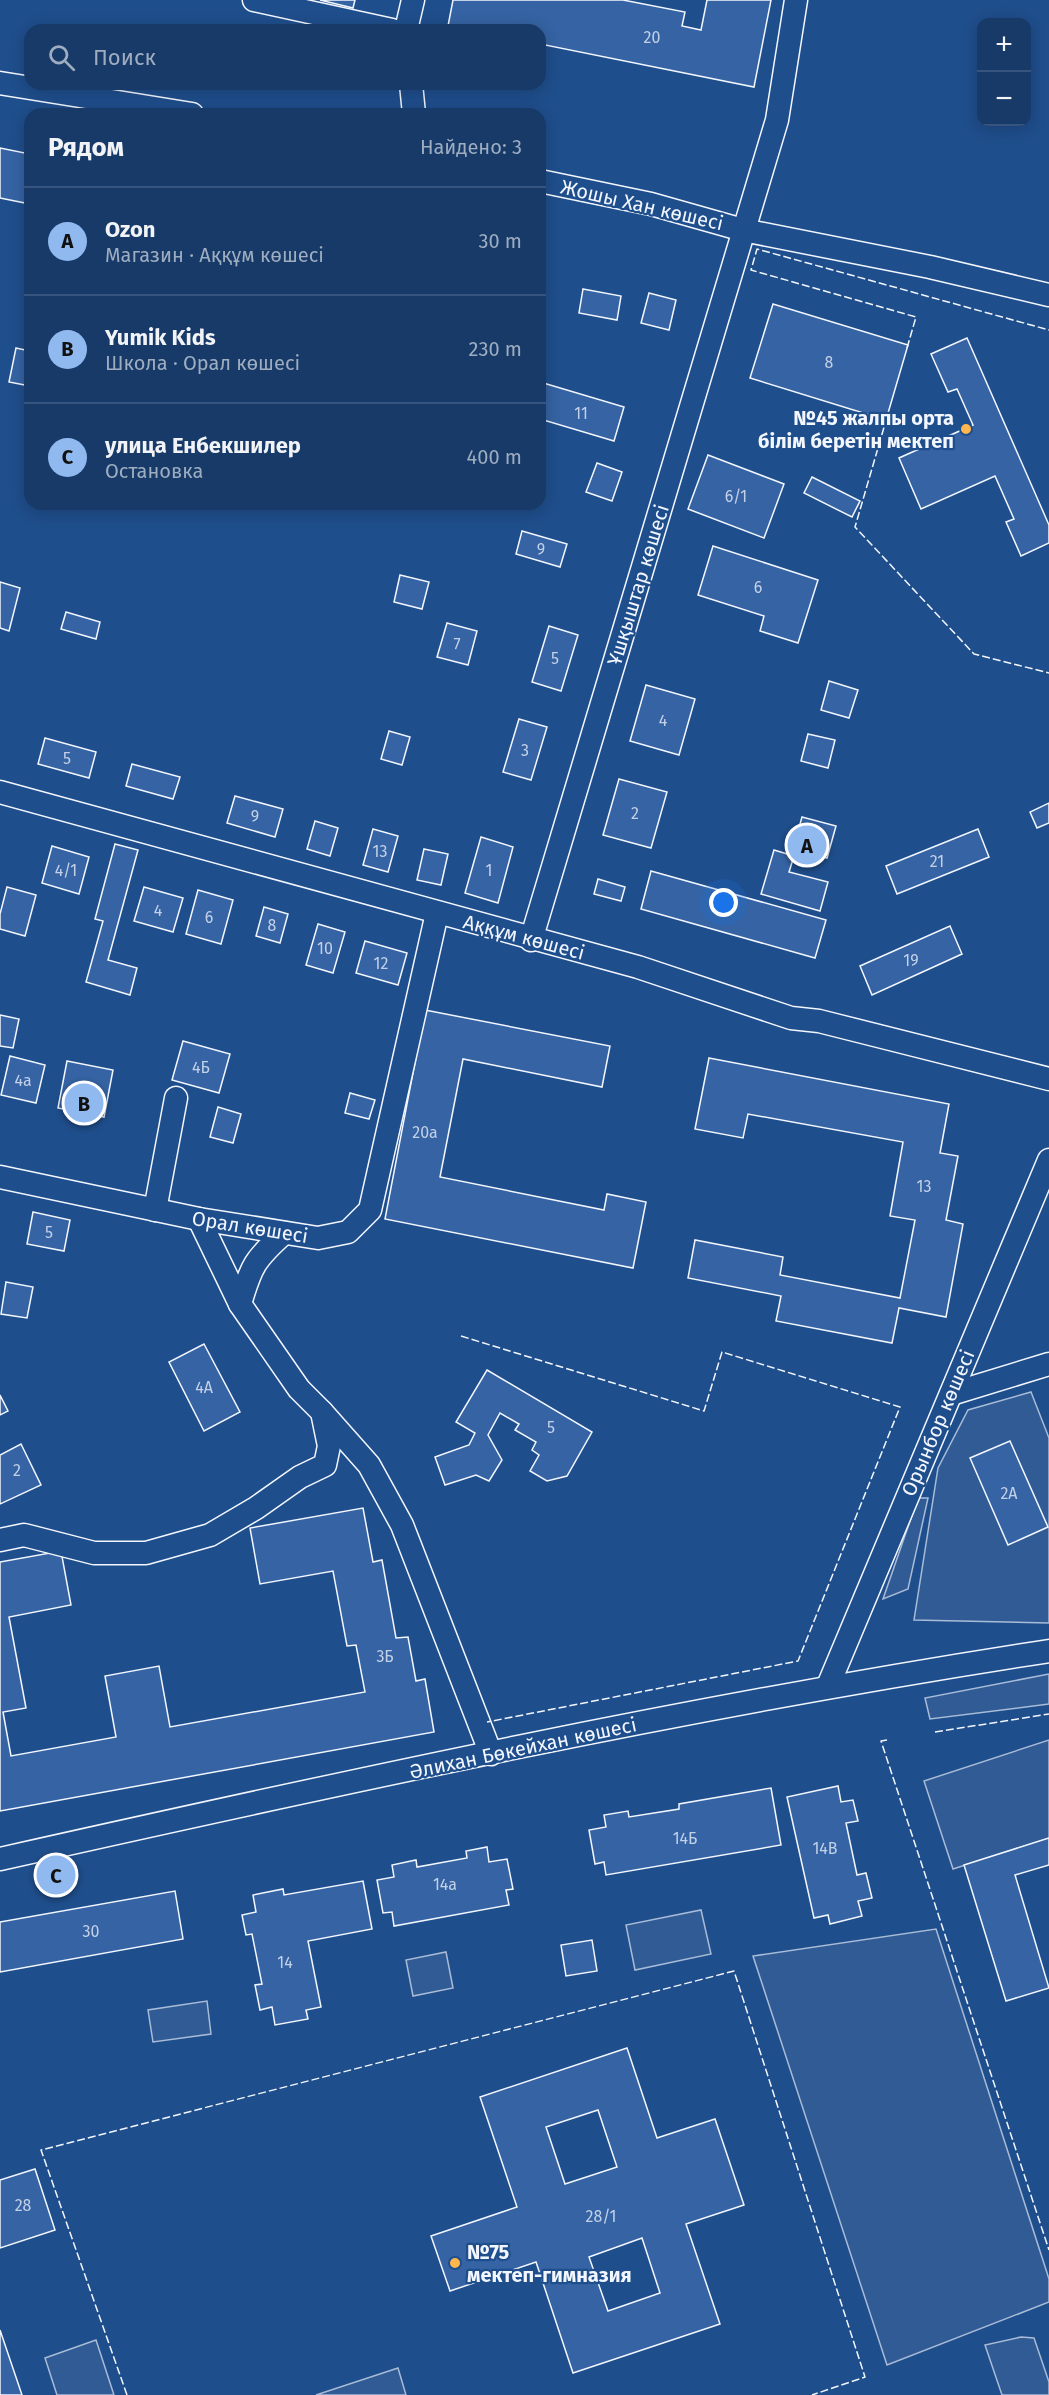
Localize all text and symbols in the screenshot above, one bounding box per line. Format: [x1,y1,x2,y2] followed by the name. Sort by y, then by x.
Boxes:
[977,18,1031,126] map controls
[977,18,1031,72] button: +
[24,24,546,90] search box
[644,28,660,47] house number: 20
[45,41,78,74] icon: search
[93,44,156,71] text: Поиск
[977,72,1031,126] button: −
[48,132,124,163] text: Рядом
[420,135,522,159] text: Найдено: 3
[558,175,726,235] street label: Жошы Хан көшесі
[105,216,155,243] text: Ozon
[62,229,73,253] text: A
[478,229,522,253] text: 30 m
[105,243,324,267] text: Магазин · Аққұм көшесі
[105,324,216,351] text: Yumik Kids
[61,337,74,361] text: B
[469,337,522,361] text: 230 m
[105,351,300,375] text: Школа · Орал көшесі
[825,353,834,372] house number: 8
[574,404,588,423] house number: 11
[758,406,954,453] place label: №45 жалпы орта білім беретін мектеп
[959,422,973,436] marker: №45 жалпы орта білім беретін мектеп
[105,432,301,459] text: улица Енбекшилер
[62,445,73,469] text: C
[467,445,522,469] text: 400 m
[105,459,203,483] text: Остановка
[725,487,747,506] house number: 6/1
[602,502,674,668] street label: Ұшқыштар көшесі
[537,540,545,559] house number: 9
[754,578,762,597] house number: 6
[453,635,461,654] house number: 7
[551,649,559,668] house number: 5
[659,711,668,730] house number: 4
[521,741,529,760] house number: 3
[63,749,71,768] house number: 5
[631,804,639,823] house number: 2
[251,807,259,826] house number: 9
[788,822,826,868] pin: A
[373,842,387,861] house number: 13
[930,852,944,871] house number: 21
[55,861,77,880] house number: 4/1
[486,861,492,880] house number: 1
[709,888,738,917] your location
[154,901,163,920] house number: 4
[205,908,213,927] house number: 6
[461,909,587,965] street label: Аққұм көшесі
[268,916,277,935] house number: 8
[317,939,333,958] house number: 10
[903,951,919,970] house number: 19
[374,954,388,973] house number: 12
[192,1058,210,1077] house number: 4Б
[14,1071,32,1090] house number: 4а
[64,1080,104,1126] pin: B
[412,1123,438,1142] house number: 20а
[917,1177,931,1196] house number: 13
[190,1206,310,1248] street label: Орал көшесі
[45,1223,53,1242] house number: 5
[896,1346,980,1500] street label: Орынбор көшесі
[195,1378,214,1397] house number: 4А
[547,1418,555,1437] house number: 5
[13,1461,21,1480] house number: 2
[1000,1484,1018,1503] house number: 2А
[376,1647,394,1666] house number: 3Б
[407,1712,639,1784] street label: Әлихан Бөкейхан көшесі
[673,1829,697,1848] house number: 14Б
[812,1839,838,1858] house number: 14В
[36,1852,76,1898] pin: C
[433,1875,457,1894] house number: 14а
[83,1922,100,1941] house number: 30
[277,1953,293,1972] house number: 14
[15,2196,32,2215] house number: 28
[585,2207,617,2226] house number: 28/1
[467,2240,632,2287] place label: №75 мектеп-гимназия
[448,2256,462,2270] marker: №75 мектеп-гимназия

